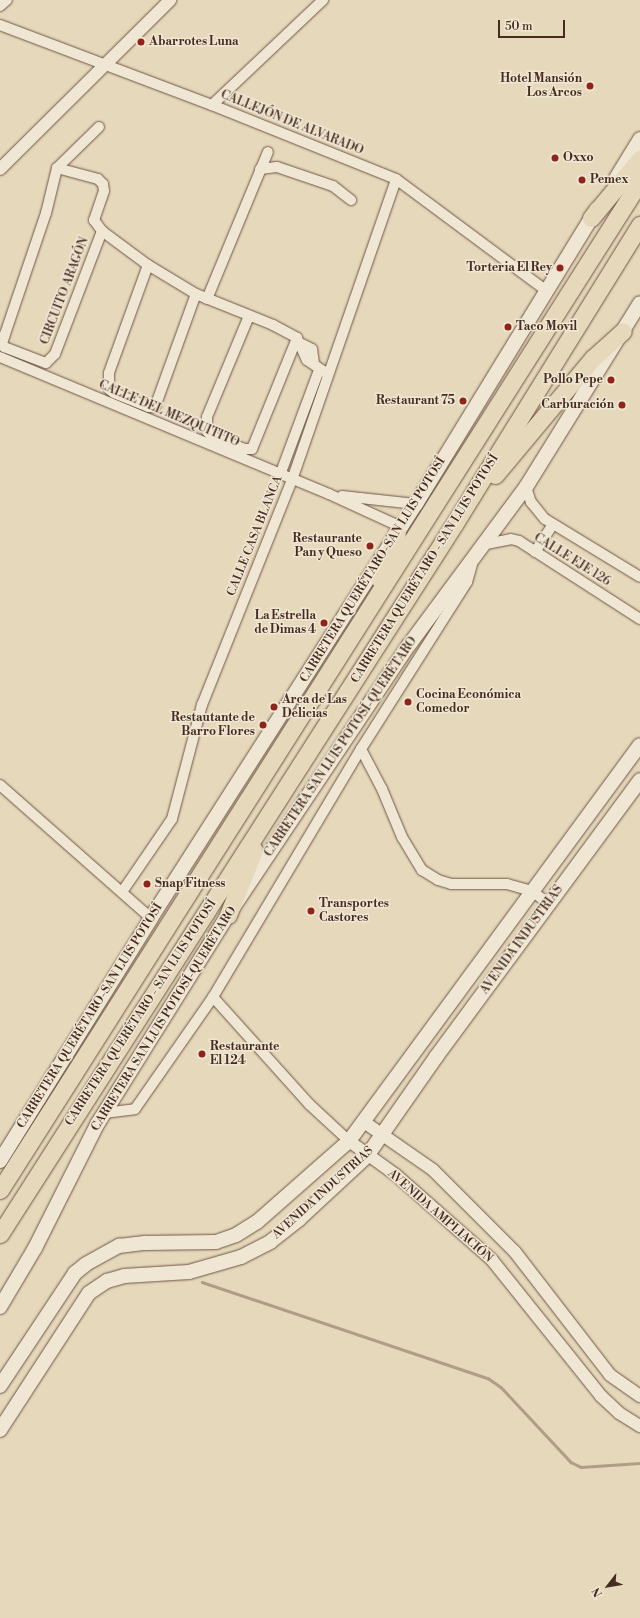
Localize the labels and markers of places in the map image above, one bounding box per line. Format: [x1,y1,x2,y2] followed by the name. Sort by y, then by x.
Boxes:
[149,35,239,49] place label: Abarrotes Luna
[136,37,146,47] marker: Abarrotes Luna
[500,72,582,100] place label: Hotel Mansión Los Arcos
[585,81,595,91] marker: Hotel Mansión Los Arcos
[563,151,594,165] place label: Oxxo
[550,153,560,163] marker: Oxxo
[590,173,628,187] place label: Pemex
[577,175,587,185] marker: Pemex
[466,261,552,275] place label: Torteria El Rey
[555,263,565,273] marker: Torteria El Rey
[516,320,577,334] place label: Taco Movil
[503,322,513,332] marker: Taco Movil
[543,373,603,387] place label: Pollo Pepe
[606,375,616,385] marker: Pollo Pepe
[376,394,455,408] place label: Restaurant 75
[458,396,468,406] marker: Restaurant 75
[541,398,614,412] place label: Carburación
[617,400,627,410] marker: Carburación
[293,532,362,560] place label: Restaurante Pan y Queso
[365,541,375,551] marker: Restaurante Pan y Queso
[254,609,316,637] place label: La Estrella de Dimas 4
[319,618,329,628] marker: La Estrella de Dimas 4
[416,688,521,716] place label: Cocina Económica Comedor
[282,693,347,721] place label: Arca de Las Delicias
[403,697,413,707] marker: Cocina Económica Comedor
[269,702,279,712] marker: Arca de Las Delicias
[171,711,255,739] place label: Restautante de Barro Flores
[258,720,268,730] marker: Restautante de Barro Flores
[155,877,225,891] place label: Snap Fitness
[142,879,152,889] marker: Snap Fitness
[319,897,389,925] place label: Transportes Castores
[306,906,316,916] marker: Transportes Castores
[210,1040,279,1068] place label: Restaurante El 124
[197,1049,207,1059] marker: Restaurante El 124

